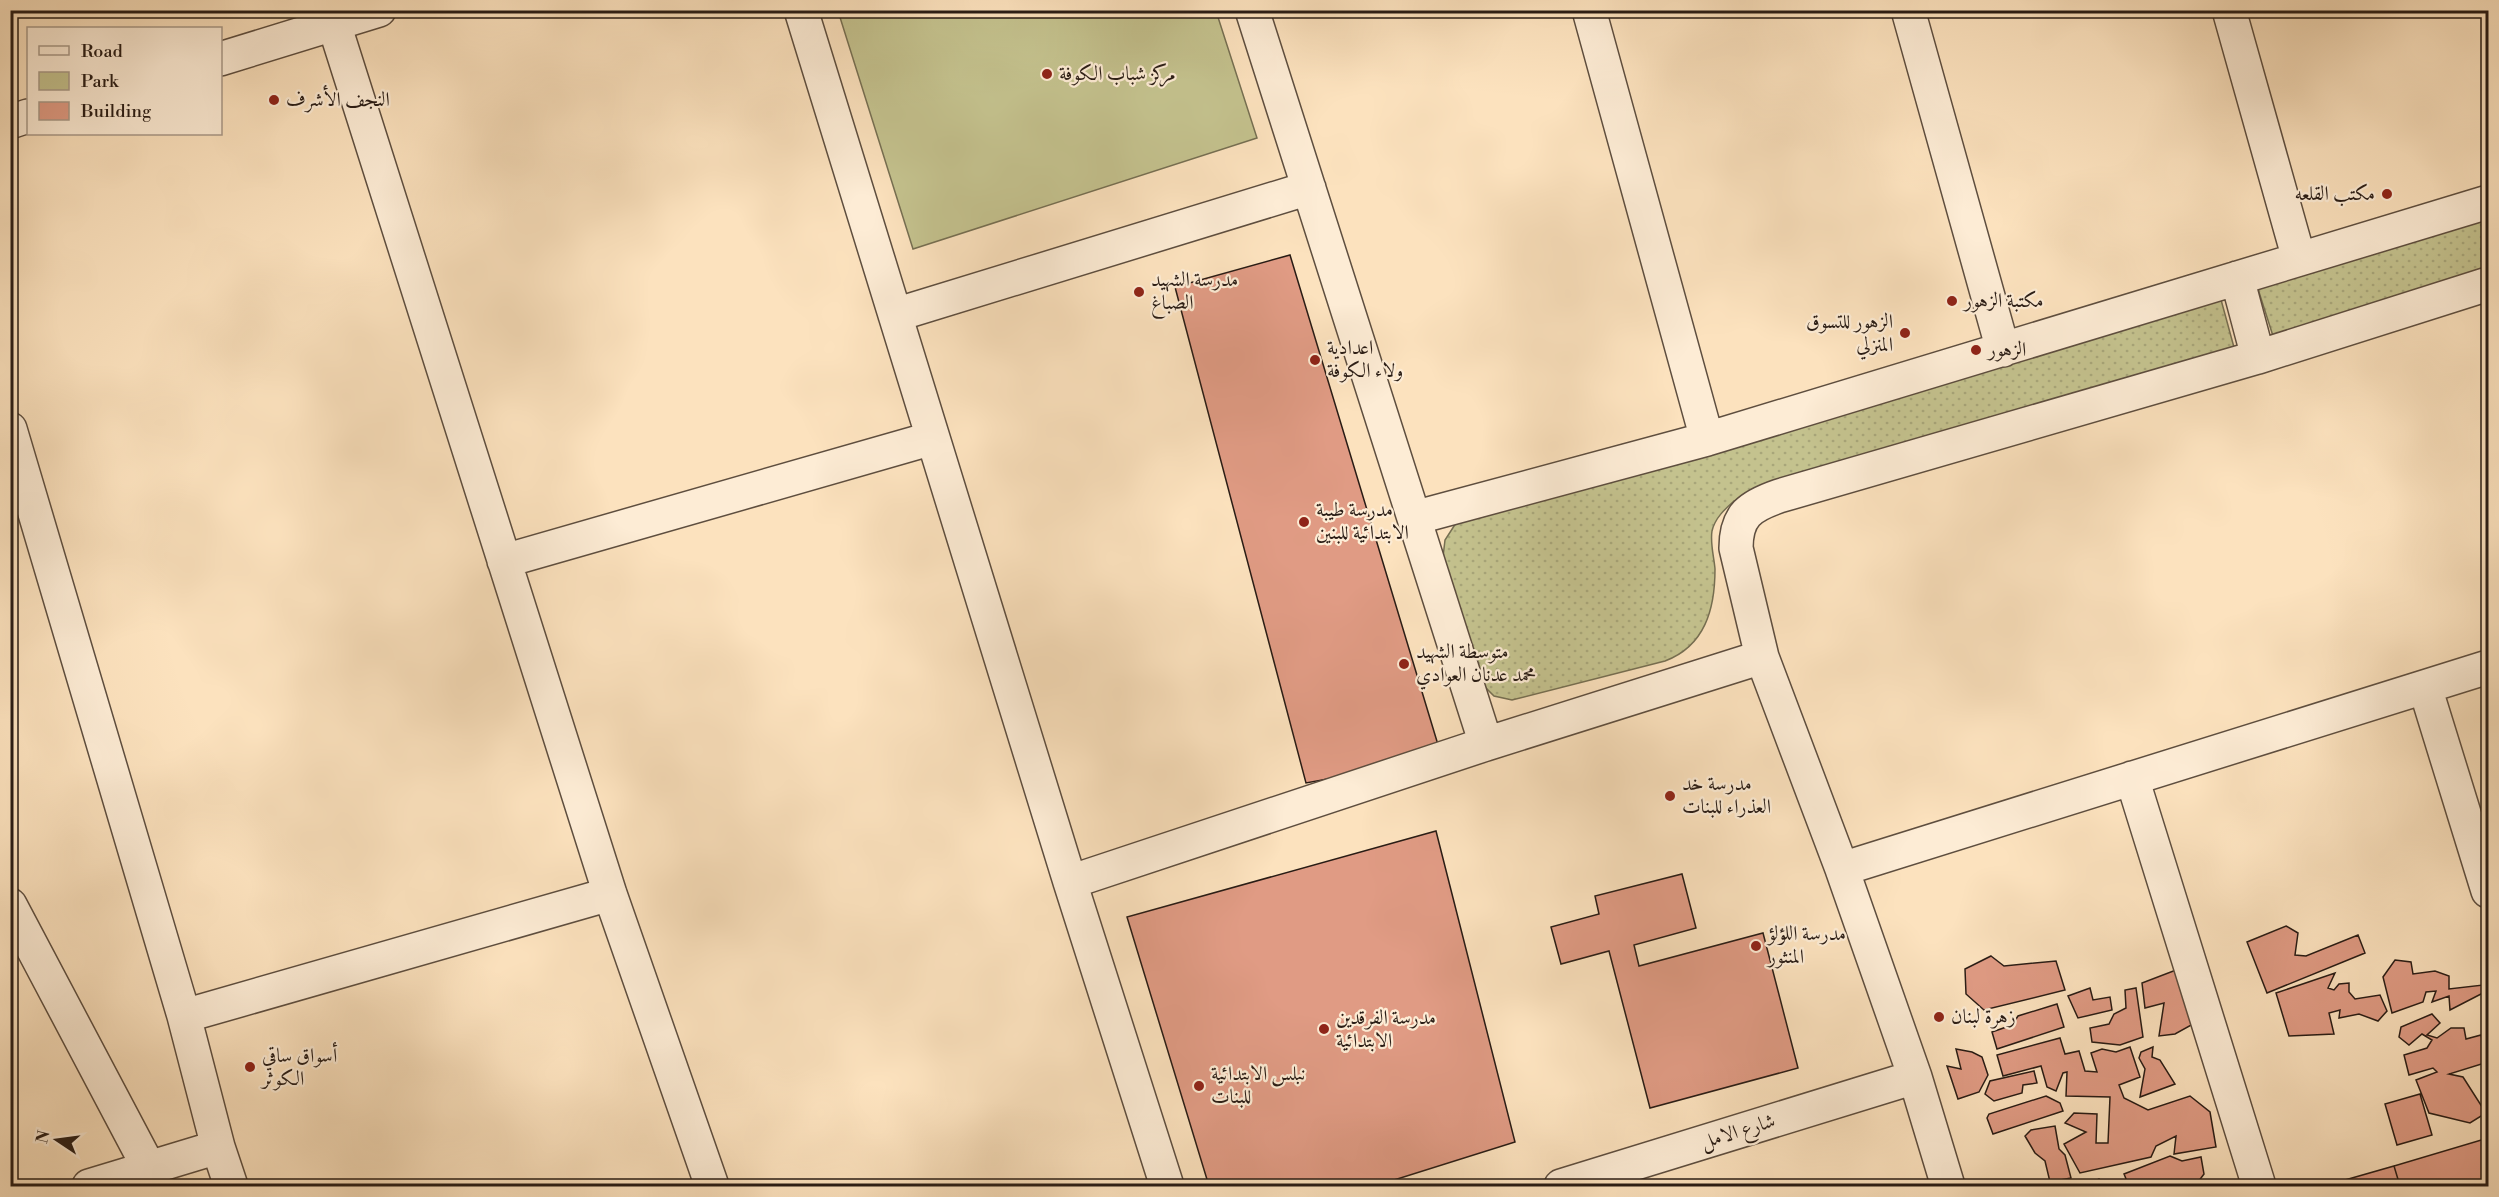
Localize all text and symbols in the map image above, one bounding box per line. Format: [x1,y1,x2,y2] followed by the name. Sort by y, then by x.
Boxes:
[27,27,222,135] legend
[81,40,124,63] text: Road
[1059,62,1176,87] place label: مركز شباب الكوفة
[1040,67,1054,81] marker: مركز شباب الكوفة
[81,70,120,93] text: Park
[286,84,390,113] place label: النجف الأشرف
[267,93,281,107] marker: النجف الأشرف
[80,100,152,123] text: Building
[2295,182,2375,207] place label: مكتب القلعه
[2380,187,2394,201] marker: مكتب القلعه
[1151,268,1238,320] place label: مدرسة الشهيد الصباغ
[1132,285,1146,299] marker: مدرسة الشهيد الصباغ
[1962,289,2043,314] place label: مكتبة الزهور
[1945,294,1959,308] marker: مكتبة الزهور
[1806,310,1893,360] place label: الزهور للتسوق المنزلي
[1898,326,1912,340] marker: الزهور للتسوق المنزلي
[1327,336,1403,384] place label: اعدادية ولاء الكوفة
[1986,338,2026,363] place label: الزهور
[1969,343,1983,357] marker: الزهور
[1308,353,1322,367] marker: اعدادية ولاء الكوفة
[1316,498,1409,546] place label: مدرسة طيبة الابتدائية للبنين
[1297,515,1311,529] marker: مدرسة طيبة الابتدائية للبنين
[1416,640,1536,690] place label: متوسطة الشهيد محمد عدنان العوادي
[1397,657,1411,671] marker: متوسطة الشهيد محمد عدنان العوادي
[1682,772,1771,820] place label: مدرسة خد العذراء للبنات
[1663,789,1677,803] marker: مدرسة خد العذراء للبنات
[1766,922,1846,970] place label: مدرسة اللؤلؤ المنثور
[1749,939,1763,953] marker: مدرسة اللؤلؤ المنثور
[1951,1005,2016,1030] place label: زهرة لبنان
[1336,1006,1436,1054] place label: مدرسة الفرقدين الابتدائية
[1932,1010,1946,1024] marker: زهرة لبنان
[1317,1022,1331,1036] marker: مدرسة الفرقدين الابتدائية
[260,1041,338,1092] place label: أسواق ساقي الكوثر
[243,1060,257,1074] marker: أسواق ساقي الكوثر
[1211,1062,1306,1110] place label: نبلس الابتدائية للبنات
[1192,1079,1206,1093] marker: نبلس الابتدائية للبنات
[1698,1109,1779,1159] street label: شارع الامل
[27,1110,87,1170] north arrow
[32,1128,55,1145] text: N

